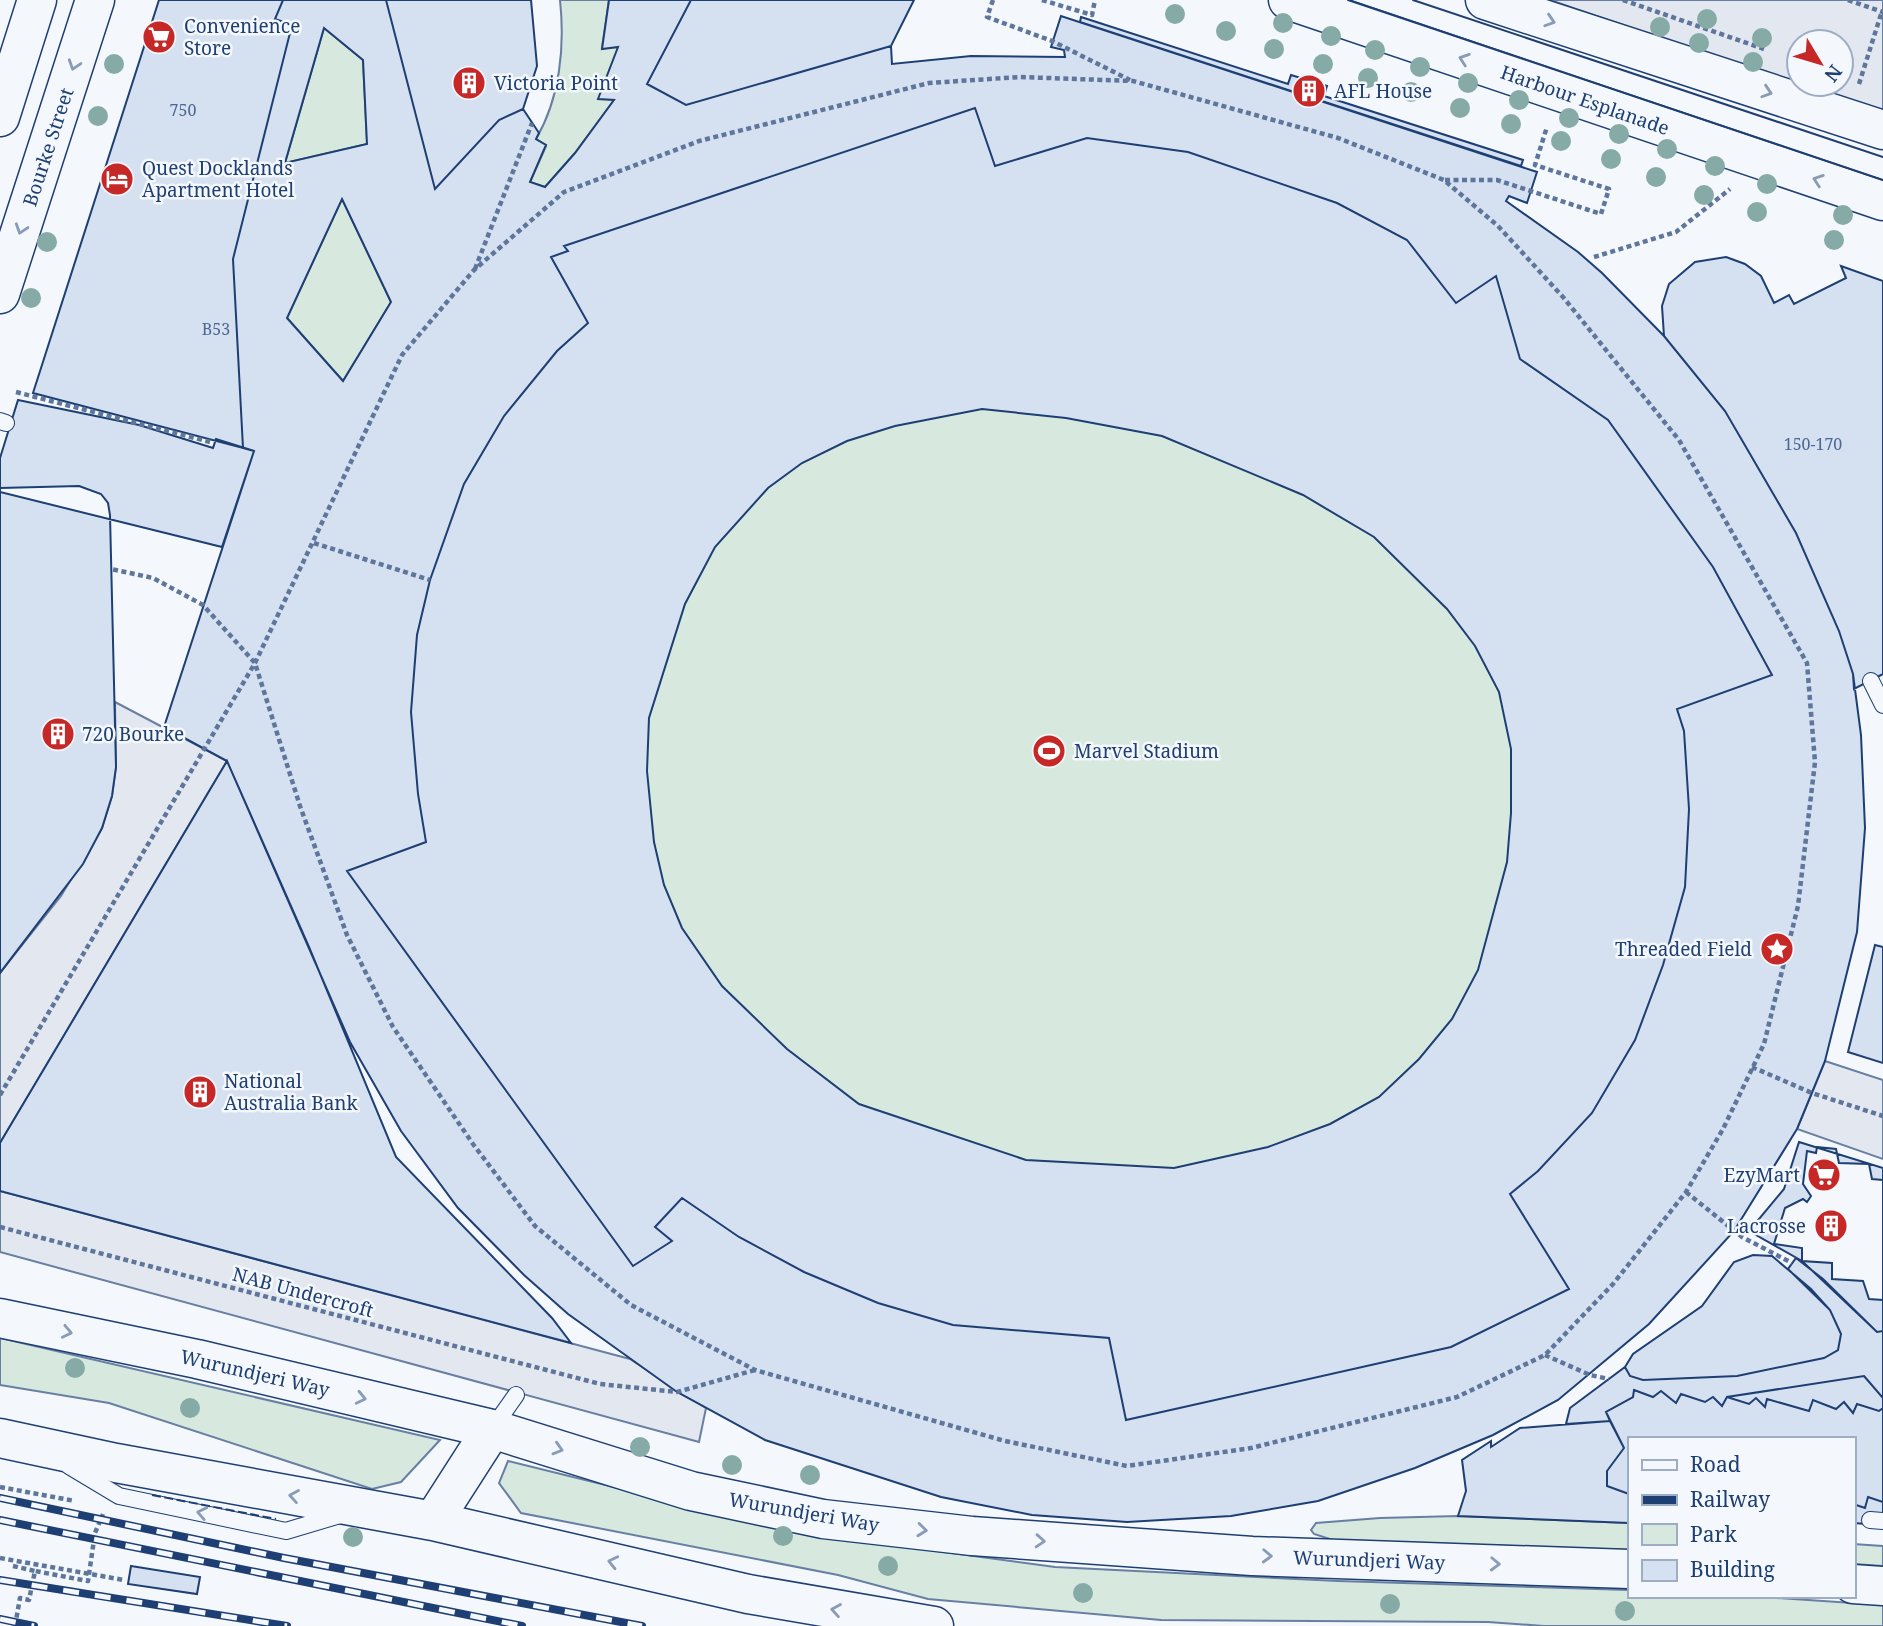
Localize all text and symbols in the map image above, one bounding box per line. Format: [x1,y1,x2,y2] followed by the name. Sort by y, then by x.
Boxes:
[184,13,300,61] place label: Convenience Store
[1544,13,1556,27] one-way arrow
[140,18,178,56] supermarket icon: Convenience Store
[1785,28,1855,98] north arrow
[1458,53,1470,67] one-way arrow
[68,58,82,71] one-way arrow
[1497,59,1673,141] street label: Harbour Esplanade
[1819,60,1848,87] text: N
[450,64,488,102] building icon: Victoria Point
[494,70,618,96] place label: Victoria Point
[1290,72,1328,110] building icon: AFL House
[1334,78,1432,104] place label: AFL House
[17,84,80,210] street label: Bourke Street
[1760,84,1772,98] one-way arrow
[170,99,196,121] house number: 750
[142,155,294,203] place label: Quest Docklands Apartment Hotel
[98,160,136,198] hotel icon: Quest Docklands Apartment Hotel
[1813,173,1825,188] one-way arrow
[15,223,29,235] one-way arrow
[202,318,230,340] house number: B53
[1784,433,1842,455] house number: 150-170
[39,715,77,753] building icon: 720 Bourke
[82,721,184,747] place label: 720 Bourke
[1030,732,1068,770] sports icon: Marvel Stadium
[1074,738,1219,764] place label: Marvel Stadium
[1758,930,1796,968] place icon: Threaded Field
[1615,936,1752,962] place label: Threaded Field
[224,1068,359,1116] place label: National Australia Bank
[181,1073,219,1111] building icon: National Australia Bank
[1805,1156,1843,1194] supermarket icon: EzyMart
[1724,1162,1800,1188] place label: EzyMart
[1812,1207,1850,1245] building icon: Lacrosse
[1727,1213,1806,1239] place label: Lacrosse
[230,1261,377,1323] street label: NAB Undercroft
[61,1324,73,1339] one-way arrow
[178,1343,332,1403] street label: Wurundjeri Way
[354,1390,366,1404] one-way arrow
[1628,1437,1855,1598] legend
[551,1441,563,1456] one-way arrow
[1690,1450,1741,1478] text: Road
[1690,1485,1770,1513] text: Railway
[727,1486,882,1538] street label: Wurundjeri Way
[288,1489,300,1504] one-way arrow
[196,1507,208,1522] one-way arrow
[1690,1520,1737,1548] text: Park
[916,1523,928,1538] one-way arrow
[1035,1533,1046,1548] one-way arrow
[1292,1544,1446,1576] street label: Wurundjeri Way
[1262,1549,1273,1564] one-way arrow
[1690,1555,1775,1583] text: Building
[607,1556,619,1571] one-way arrow
[1489,1556,1500,1571] one-way arrow
[830,1603,842,1618] one-way arrow

